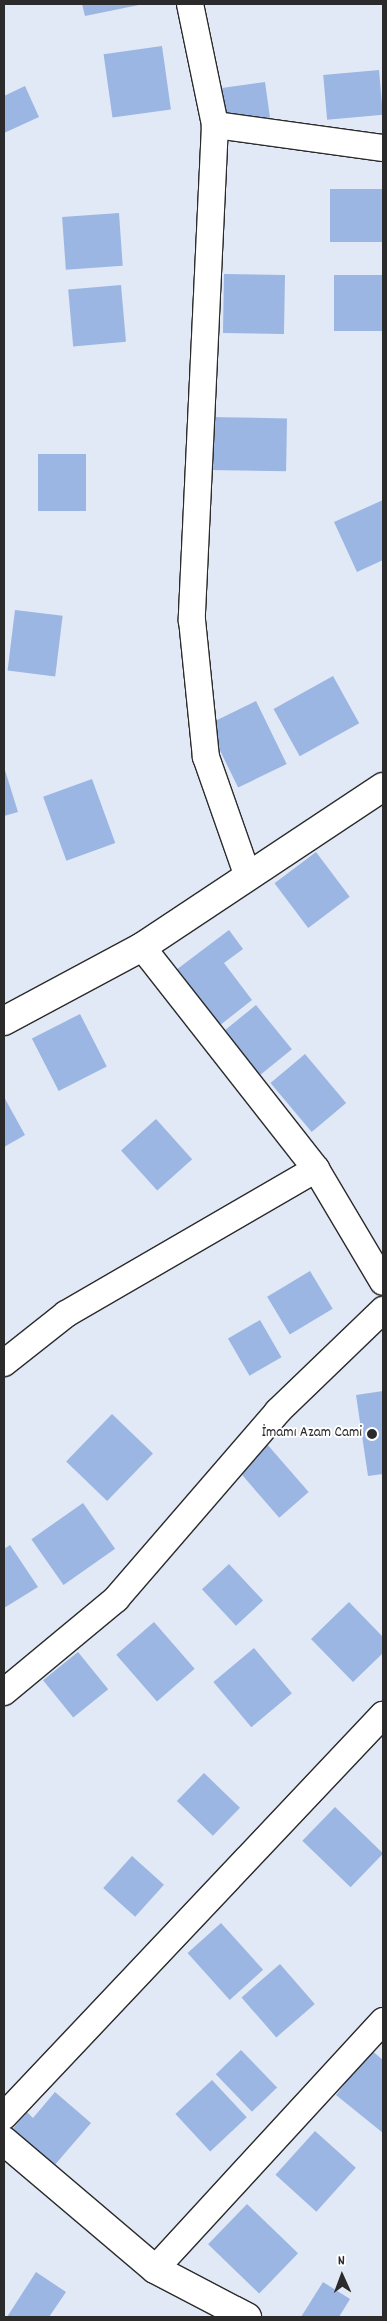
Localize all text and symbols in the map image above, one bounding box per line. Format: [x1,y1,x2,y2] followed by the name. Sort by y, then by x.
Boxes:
[262,1425,362,1443] place label: İmamı Azam Cami
[366,1428,378,1440] marker: İmamı Azam Cami
[317,2251,367,2301] north arrow
[338,2251,345,2271] text: N

